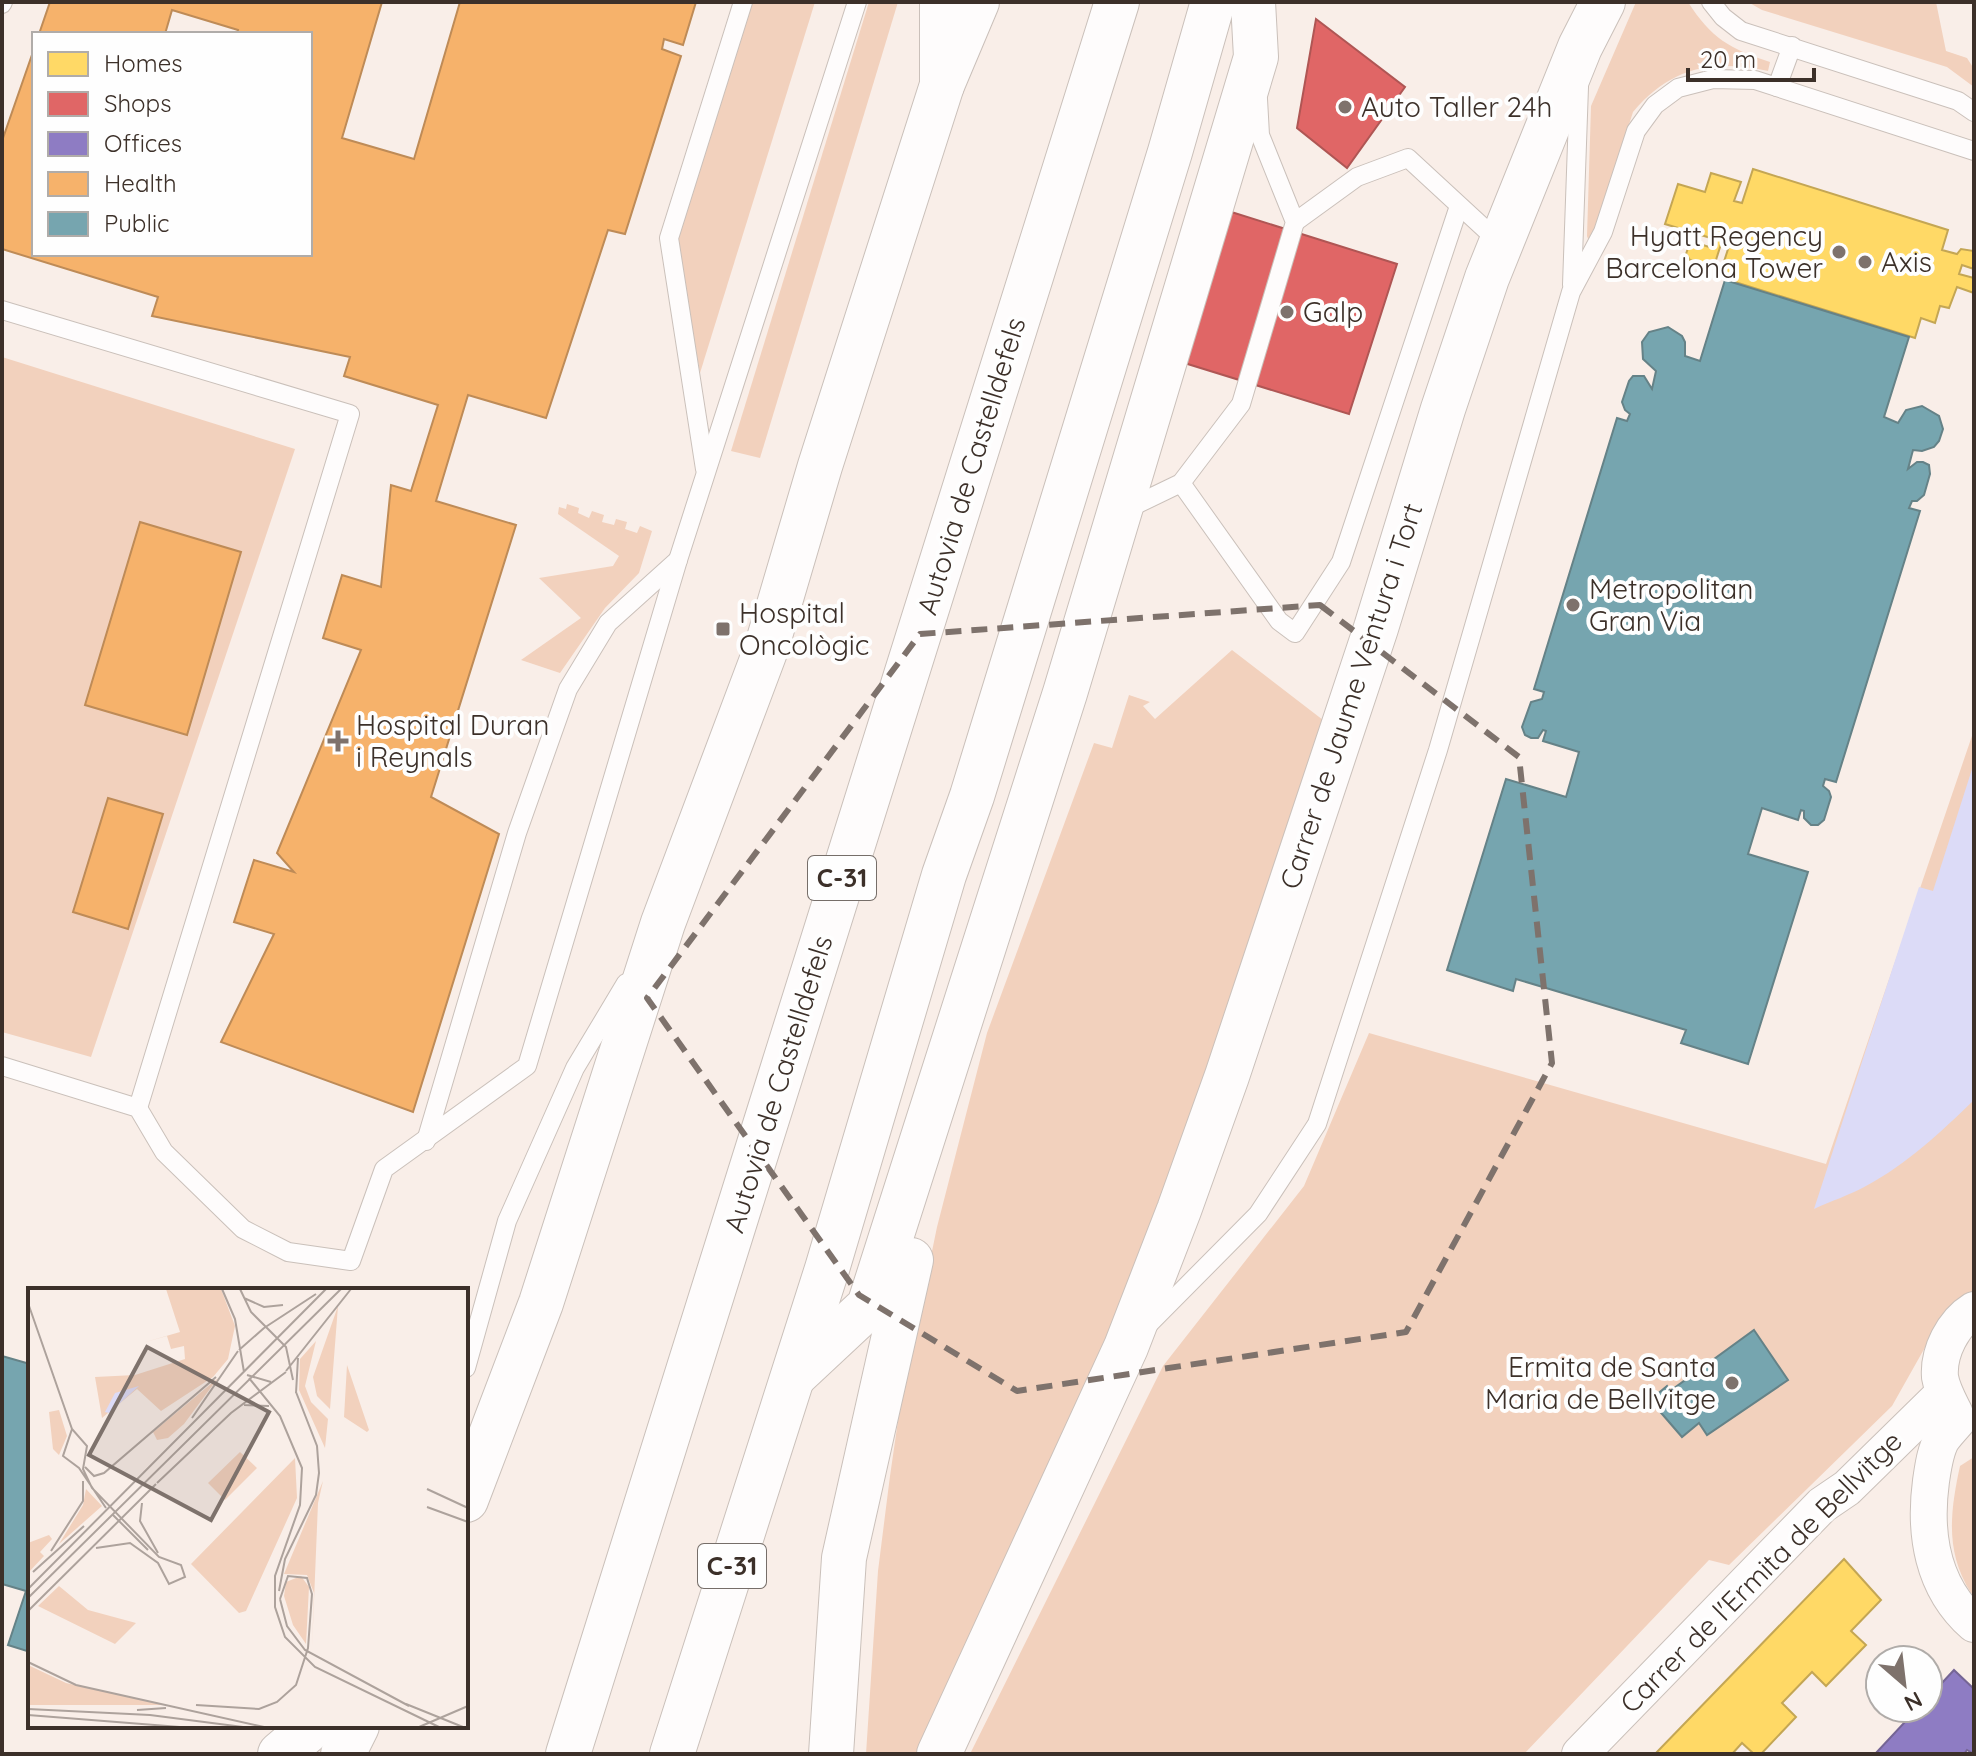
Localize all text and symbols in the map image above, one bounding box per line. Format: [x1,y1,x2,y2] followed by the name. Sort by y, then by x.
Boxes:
[32,32,312,256] legend
[1688,32,1814,82] scale bar
[1700,44,1756,74] text: 20 m
[104,48,182,78] text: Homes
[104,88,171,118] text: Shops
[1361,89,1552,124] place label: Auto Taller 24h
[1336,98,1354,116] marker: Auto Taller 24h
[104,128,182,158] text: Offices
[104,168,177,198] text: Health
[104,208,169,238] text: Public
[1605,218,1823,285] place label: Hyatt Regency Barcelona Tower
[1830,243,1848,261] marker: Hyatt Regency Barcelona Tower
[1881,244,1932,279] place label: Axis
[1856,253,1874,271] marker: Axis
[1303,294,1363,329] place label: Galp
[1278,303,1296,321] marker: Galp
[909,313,1032,619] street label: Autovia de Castelldefels
[1272,499,1429,893] street label: Carrer de Jaume Ventura i Tort
[1589,571,1754,638] place label: Metropolitan Gran Via
[739,595,869,662] place label: Hospital Oncològic
[1564,596,1582,614] marker: Metropolitan Gran Via
[714,620,732,638] marker: Hospital Oncològic
[356,707,549,774] place label: Hospital Duran i Reynals
[327,730,349,752] marker: Hospital Duran i Reynals
[808,856,876,900] road number: C-31
[716,931,839,1237] street label: Autovia de Castelldefels
[28,1288,468,1728] inset map
[1485,1349,1716,1416] place label: Ermita de Santa Maria de Bellvitge
[1723,1374,1741,1392] marker: Ermita de Santa Maria de Bellvitge
[1612,1423,1909,1720] street label: Carrer de l'Ermita de Bellvitge
[698,1544,766,1588] road number: C-31
[1864,1644,1944,1724] north arrow
[1900,1686,1927,1718] text: N

